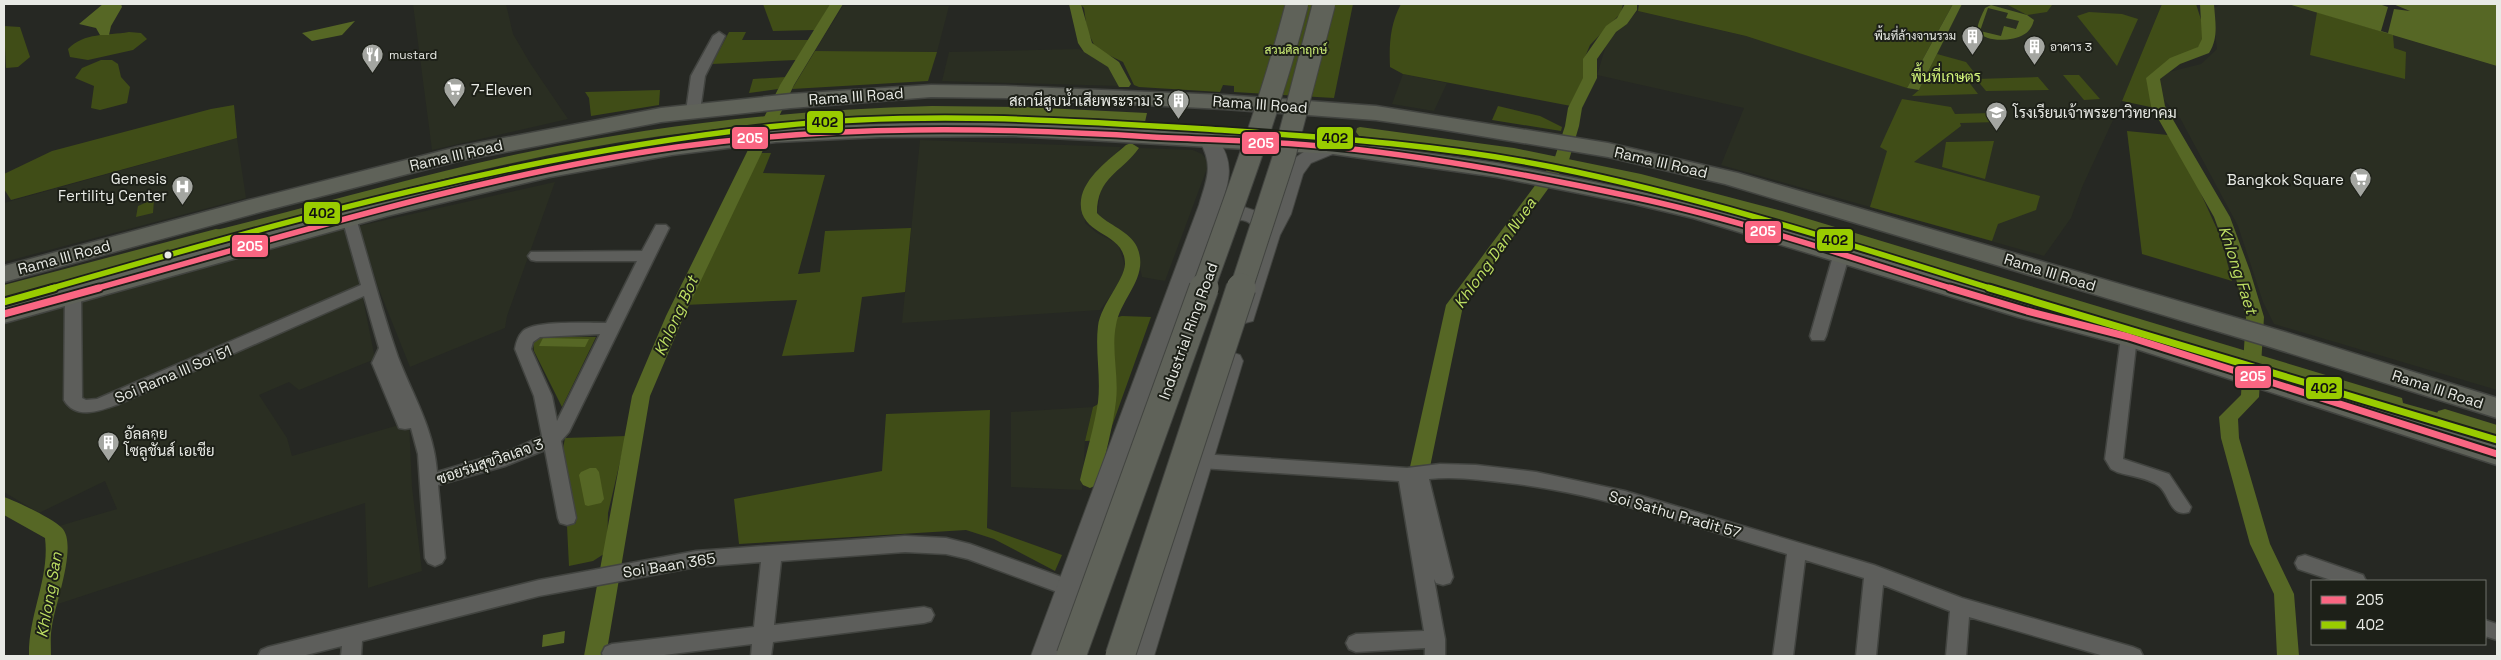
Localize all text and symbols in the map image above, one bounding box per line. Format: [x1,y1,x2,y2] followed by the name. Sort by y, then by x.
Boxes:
[1960,24,1984,55] building icon: พื้นที่ล้างจานรวม
[1874,25,1956,44] place label: พื้นที่ล้างจานรวม
[2022,35,2046,66] building icon: อาคาร 3
[2050,39,2092,55] place label: อาคาร 3
[1265,42,1328,58] park label: สวนศิลาฤกษ์
[361,43,385,74] restaurant icon: mustard
[389,47,437,63] place label: mustard
[1911,62,1981,86] park label: พื้นที่เกษตร
[443,77,467,108] supermarket icon: 7-Eleven
[471,80,532,99] place label: 7-Eleven
[808,83,904,109] street label: Rama III Road
[1009,88,1163,111] place label: สถานีสูบน้ำเสียพระราม 3
[1167,88,1191,119] building icon: สถานีสูบน้ำเสียพระราม 3
[1212,91,1308,117] street label: Rama III Road
[1985,100,2009,131] school or university icon: โรงเรียนเจ้าพระยาวิทยาคม
[2012,103,2177,122] place label: โรงเรียนเจ้าพระยาวิทยาคม
[806,110,844,134] line badge: 402
[812,113,838,131] text: 402
[731,126,769,150] line badge: 205
[1316,126,1354,150] line badge: 402
[737,129,763,147] text: 205
[1322,129,1348,147] text: 402
[1241,131,1280,155] line badge: 205
[1248,134,1274,152] text: 205
[408,135,504,175] street label: Rama III Road
[1613,142,1709,182] street label: Rama III Road
[2348,167,2372,198] supermarket icon: Bangkok Square
[58,169,167,205] place label: Genesis Fertility Center
[2227,170,2344,189] place label: Bangkok Square
[171,175,195,206] hospital icon: Genesis Fertility Center
[1449,193,1541,312] water label: Khlong Dan Nuea
[303,201,341,225] line badge: 402
[309,204,335,222] text: 402
[1744,220,1782,244] line badge: 205
[1750,222,1776,240] text: 205
[2214,223,2263,318] water label: Khlong Faet
[1816,228,1854,252] line badge: 402
[1822,231,1848,249] text: 402
[231,234,269,258] line badge: 205
[16,236,112,278] street label: Rama III Road
[237,237,263,255] text: 205
[2002,249,2098,295] street label: Rama III Road
[163,250,173,260] unlabelled marker
[1154,260,1222,402] street label: Industrial Ring Road
[649,271,704,359] water label: Khlong Bot
[112,341,234,407] street label: Soi Rama III Soi 51
[2234,365,2272,389] line badge: 205
[2390,365,2486,413] street label: Rama III Road
[2240,367,2266,385] text: 205
[2305,376,2343,400] line badge: 402
[2311,379,2337,397] text: 402
[123,424,215,461] place label: อัลลอย โซลูชั่นส์ เอเชีย
[96,430,120,461] building icon: อัลลอย โซลูชั่นส์ เอเชีย
[434,434,547,490] street label: ซอยร่มสุขวิลเลจ 3
[1607,486,1743,542] street label: Soi Sathu Pradit 57
[621,548,717,582] street label: Soi Baan 365
[31,549,67,639] water label: Khlong San
[2311,580,2486,645] legend
[2356,590,2384,609] text: 205
[2356,615,2384,634] text: 402

